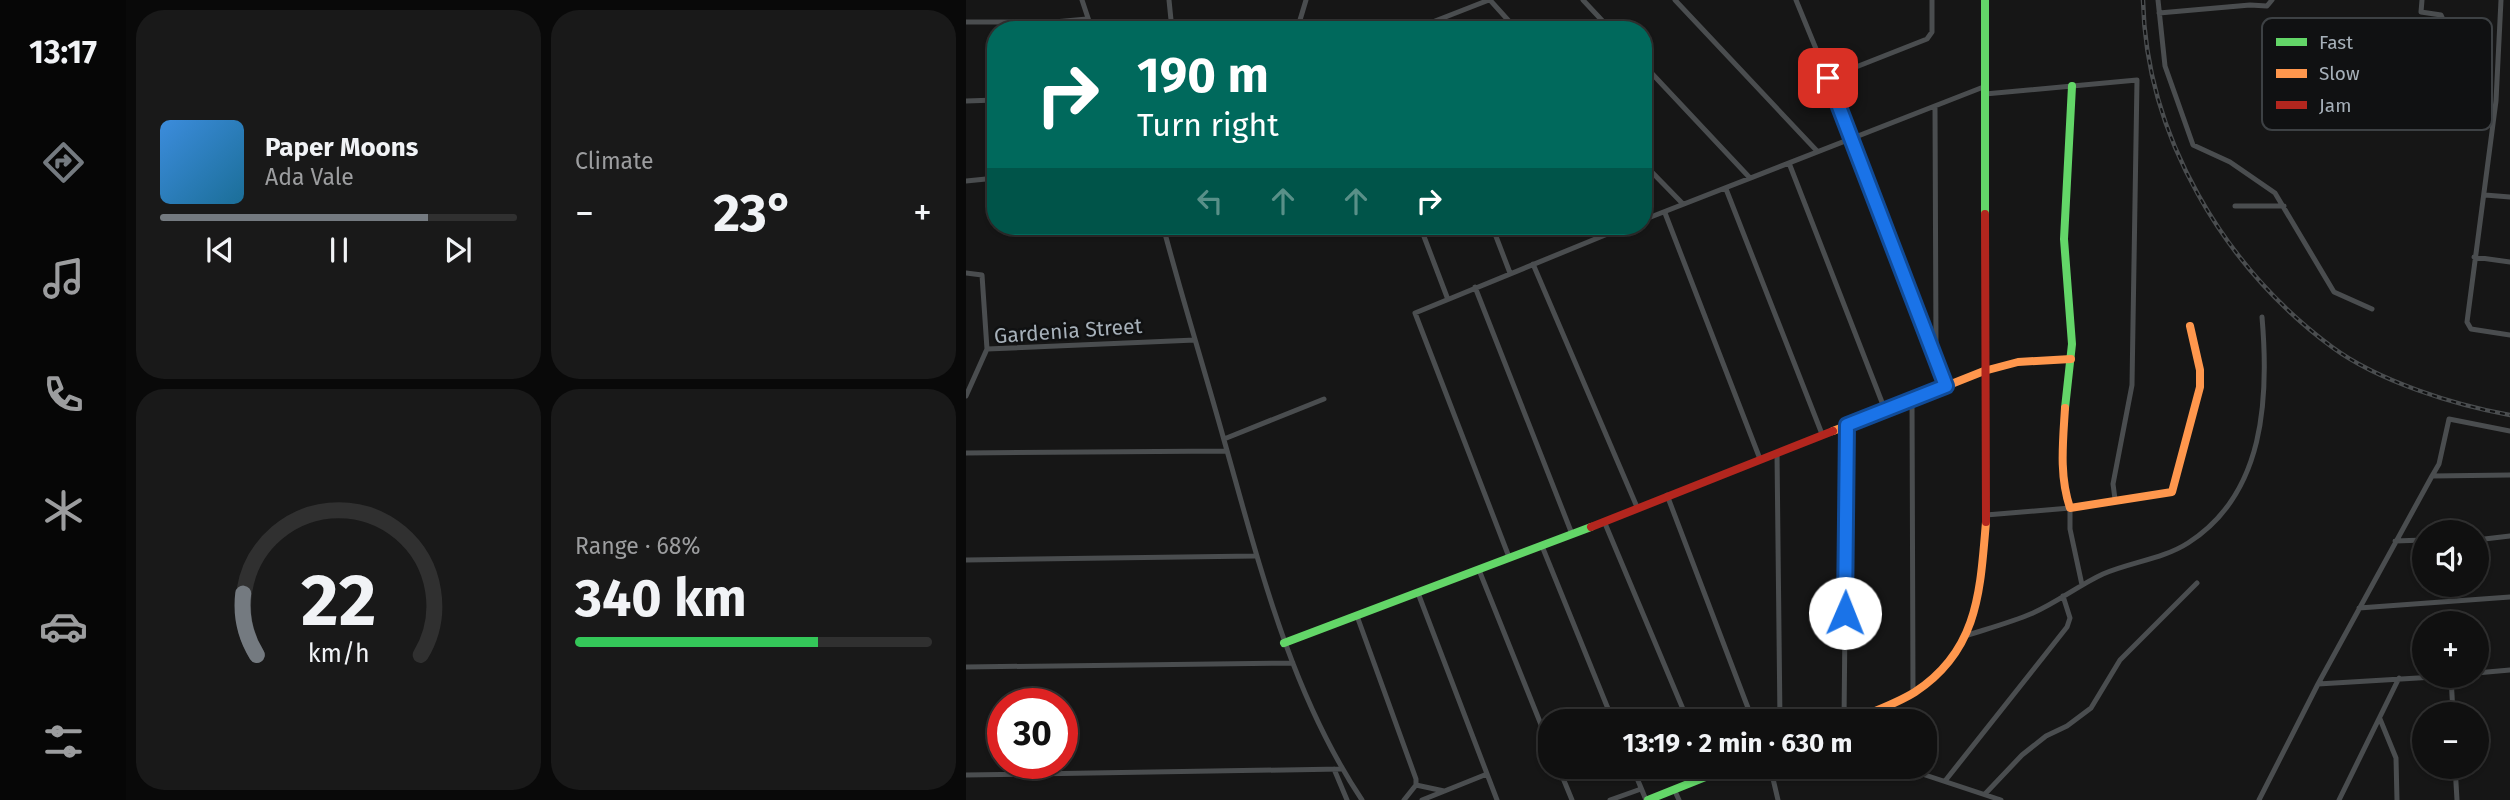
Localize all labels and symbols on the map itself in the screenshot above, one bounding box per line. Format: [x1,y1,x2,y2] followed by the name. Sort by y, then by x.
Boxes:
[2262,18,2492,130] legend
[2319,31,2353,54] text: Fast
[1798,48,1858,108] pin
[2319,62,2360,85] text: Slow
[2319,94,2351,117] text: Jam
[993,313,1143,349] street label: Gardenia Street
[1808,576,1882,650] position arrow
[987,688,1078,779] speed limit sign: 30

